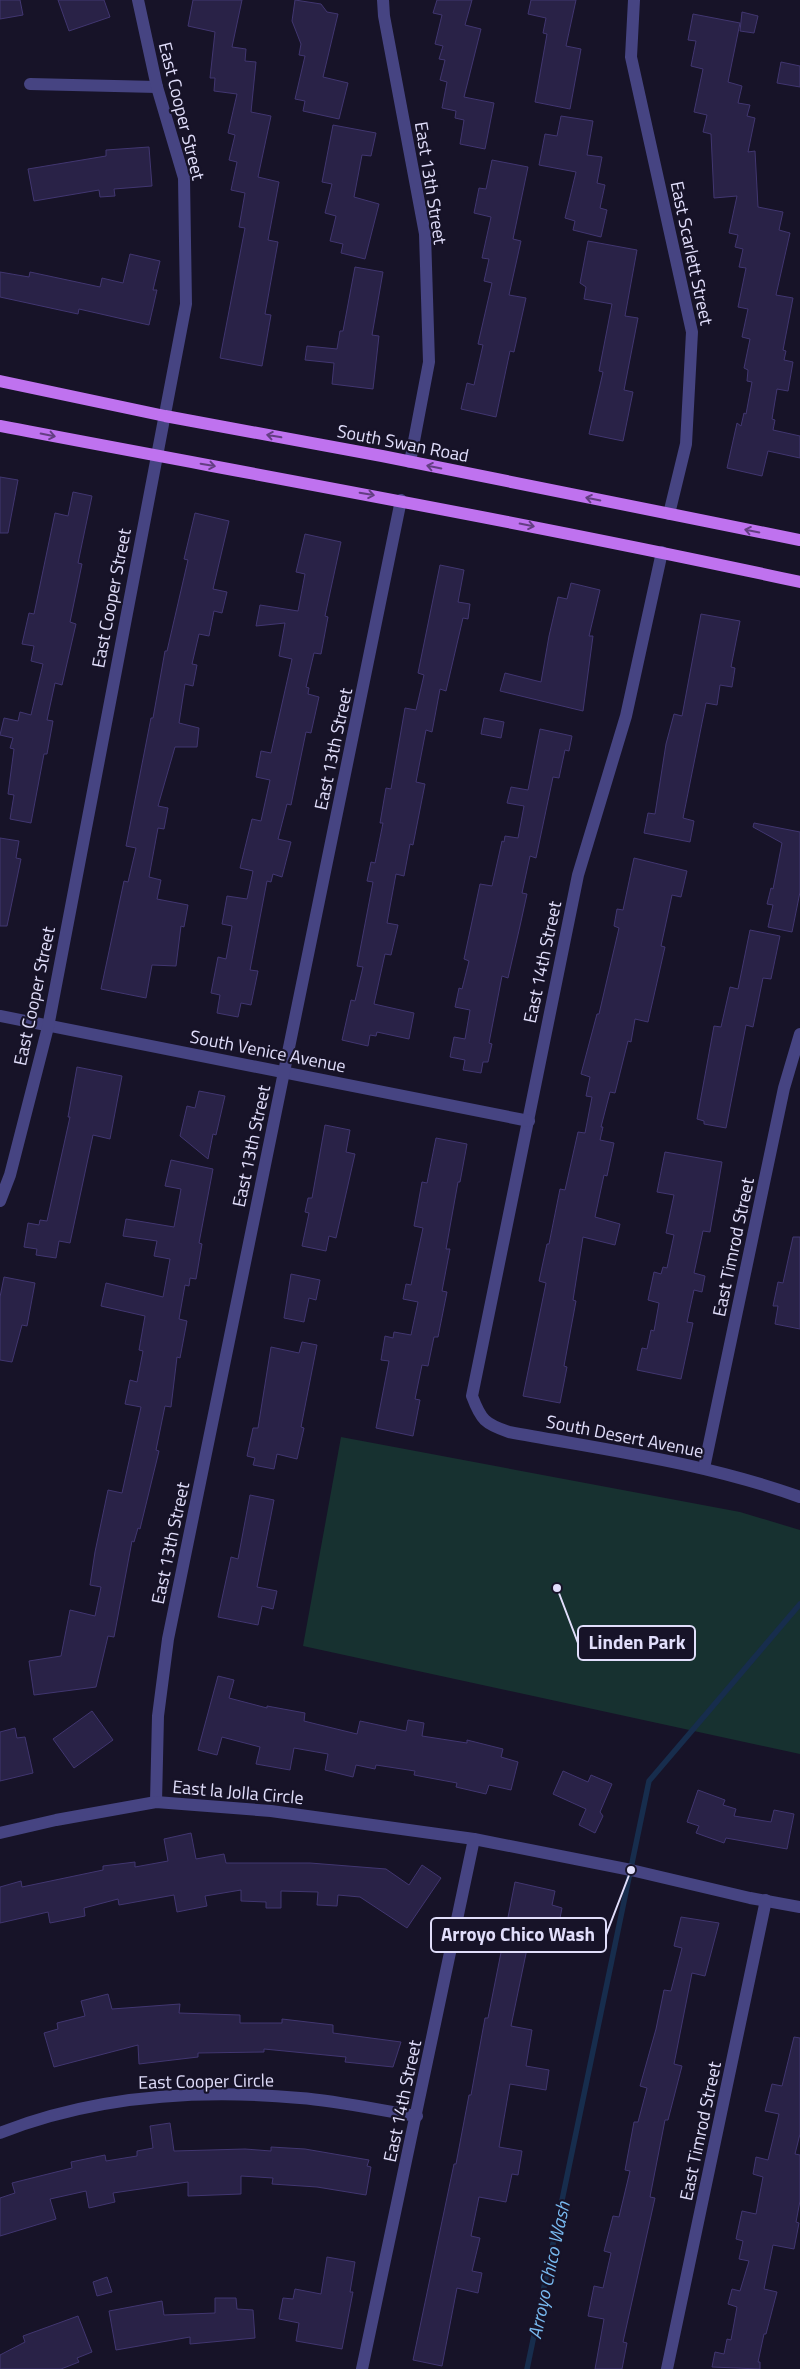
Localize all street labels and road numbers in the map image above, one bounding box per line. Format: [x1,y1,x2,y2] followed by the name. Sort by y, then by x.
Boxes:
[152,39,212,184] street label: East Cooper Street
[408,120,454,247] street label: East 13th Street
[664,178,721,328] street label: East Scarlett Street
[335,417,471,469] street label: South Swan Road
[84,525,138,670] street label: East Cooper Street
[307,685,359,813] street label: East 13th Street
[516,898,568,1026] street label: East 14th Street
[6,923,62,1068] street label: East Cooper Street
[188,1023,348,1079] street label: South Venice Avenue
[225,1082,277,1210] street label: East 13th Street
[705,1174,761,1319] street label: East Timrod Street
[544,1408,706,1464] street label: South Desert Avenue
[144,1479,196,1607] street label: East 13th Street
[171,1773,305,1811] street label: East la Jolla Circle
[376,2037,428,2165] street label: East 14th Street
[672,2058,728,2203] street label: East Timrod Street
[138,2066,274,2096] street label: East Cooper Circle

